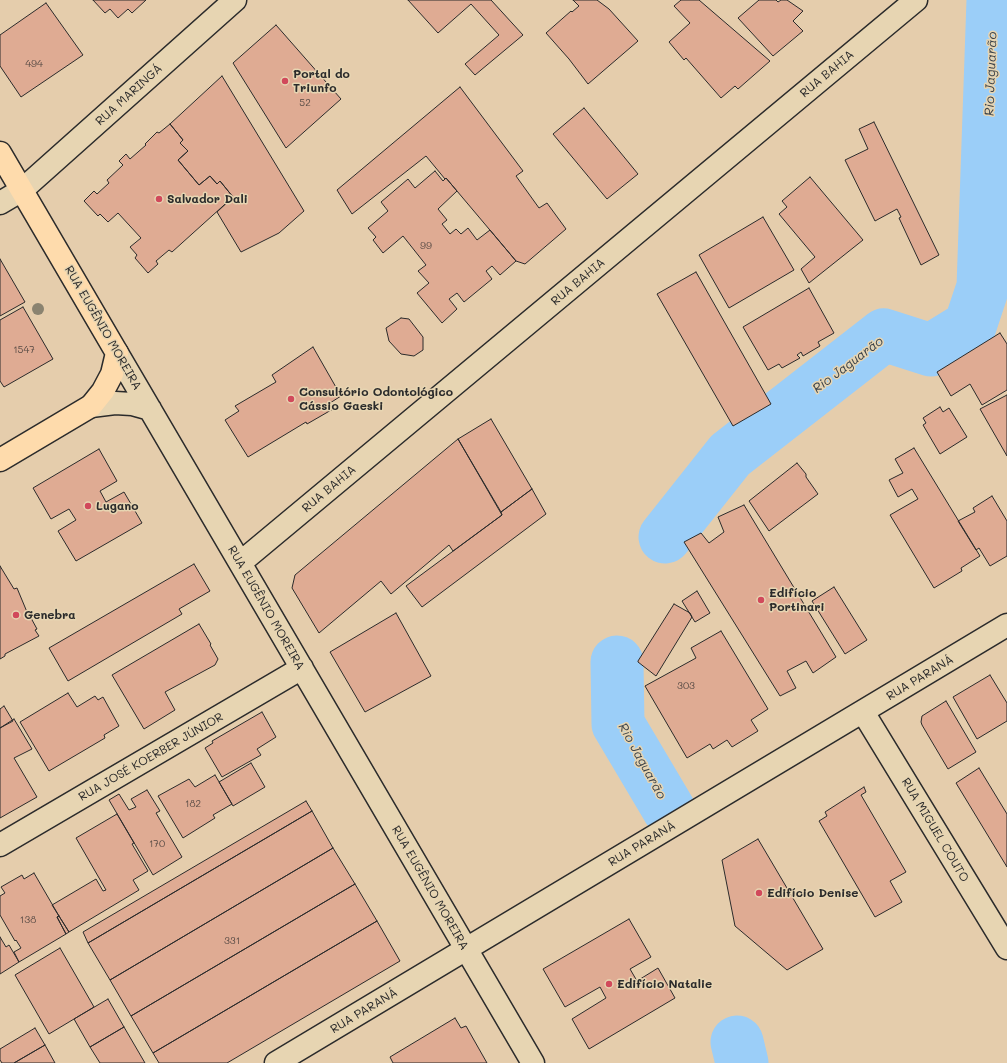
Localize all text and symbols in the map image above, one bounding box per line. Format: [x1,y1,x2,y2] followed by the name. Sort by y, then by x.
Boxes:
[982,32,1000,116] water label: Rio Jaguarão
[797,47,857,101] street label: RUA BAHIA
[25,58,43,70] house number: 494
[93,61,165,129] street label: RUA MARINGÁ
[293,67,350,95] place label: Portal do Triunfo
[280,76,290,86] marker: Portal do Triunfo
[299,97,311,109] house number: 52
[167,192,248,206] place label: Salvador Dali
[154,194,164,204] marker: Salvador Dali
[420,240,432,252] house number: 99
[548,255,608,309] street label: RUA BAHIA
[62,263,144,393] street label: RUA EUGÊNIO MOREIRA
[810,333,886,397] water label: Rio Jaguarão
[13,344,35,356] house number: 1547
[299,385,453,413] place label: Consultório Odontológico Cássio Gaeski
[286,394,296,404] marker: Consultório Odontológico Cássio Gaeski
[299,462,359,516] street label: RUA BAHIA
[96,499,139,513] place label: Lugano
[83,501,93,511] marker: Lugano
[225,543,307,673] street label: RUA EUGÊNIO MOREIRA
[769,586,825,614] place label: Edifício Portinari
[756,595,766,605] marker: Edifício Portinari
[24,608,76,622] place label: Genebra
[11,610,21,620] marker: Genebra
[884,652,956,704] street label: RUA PARANÁ
[677,680,695,692] house number: 303
[76,710,226,804] street label: RUA JOSÉ KOERBER JÚNIOR
[615,720,669,802] water label: Rio Jaguarão
[898,775,972,885] street label: RUA MIGUEL COUTO
[185,798,201,810] house number: 182
[606,818,678,870] street label: RUA PARANÁ
[389,823,471,953] street label: RUA EUGÊNIO MOREIRA
[149,838,165,850] house number: 170
[767,886,858,900] place label: Edifício Denise
[754,888,764,898] marker: Edifício Denise
[20,914,36,926] house number: 138
[224,935,240,947] house number: 331
[617,977,712,991] place label: Edifício Natalie
[604,979,614,989] marker: Edifício Natalie
[328,985,400,1037] street label: RUA PARANÁ

